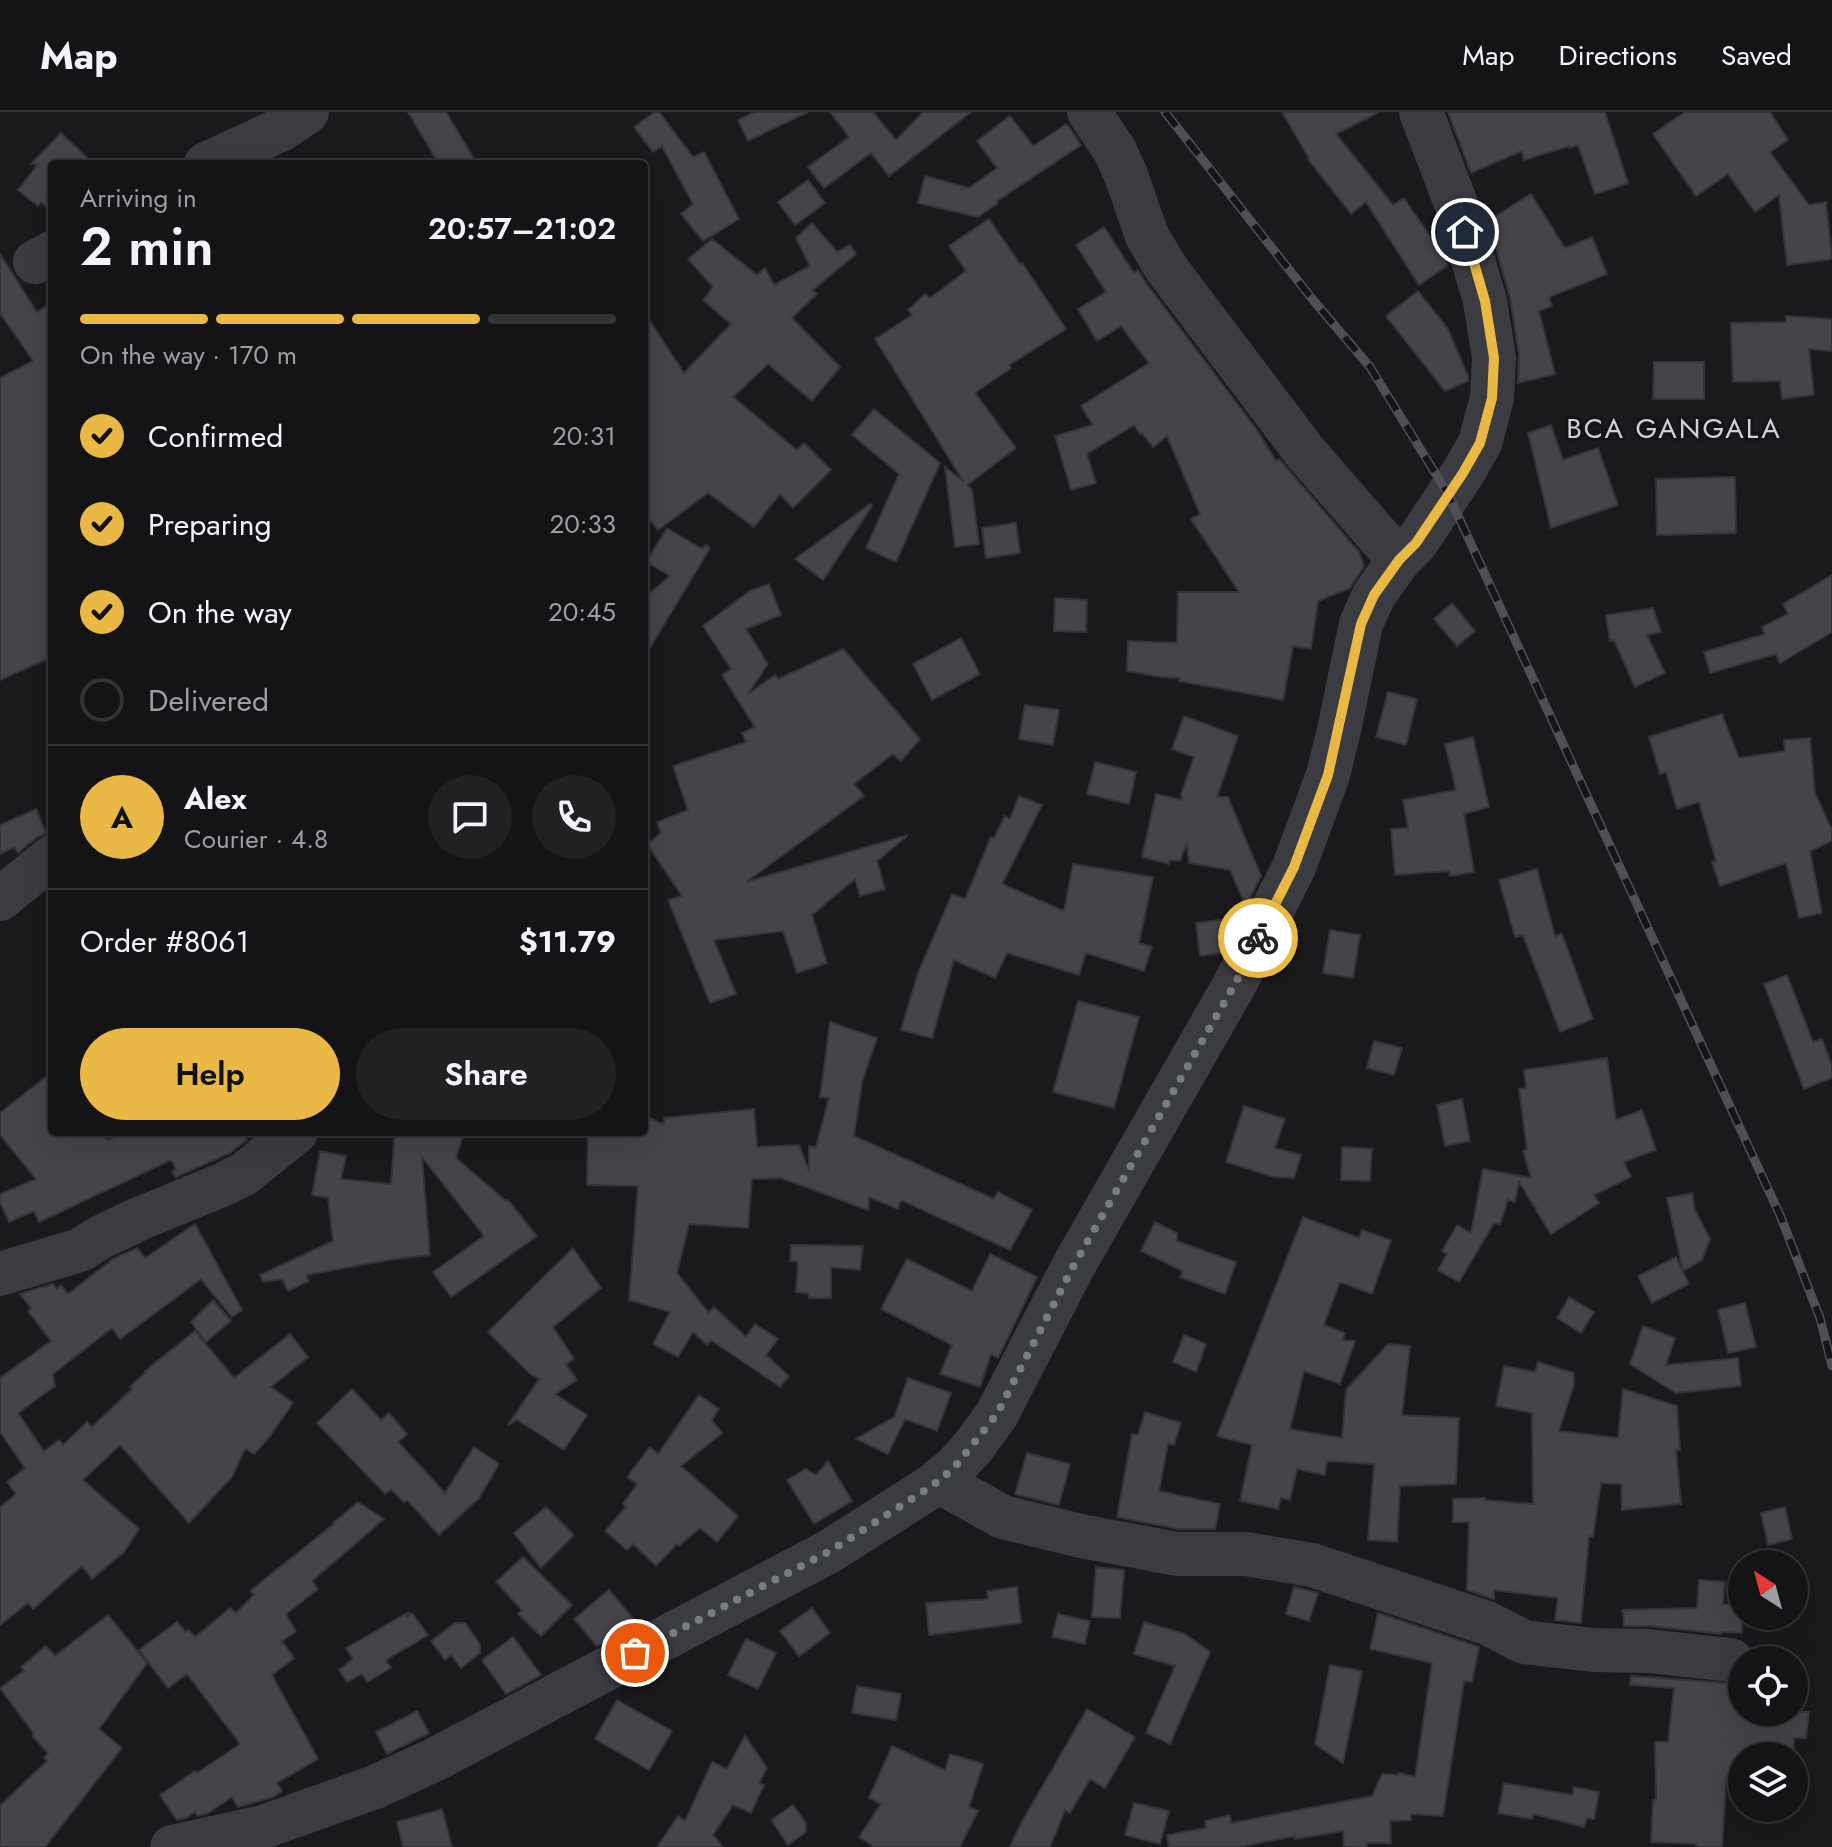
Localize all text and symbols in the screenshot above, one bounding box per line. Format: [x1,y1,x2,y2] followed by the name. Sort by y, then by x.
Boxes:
[40,28,118,83] text: Map
[1462,35,1514,76] text: Map
[1558,35,1677,76] text: Directions
[1721,35,1792,76] text: Saved
[80,179,197,217] text: Arriving in
[1431,198,1499,266] pin
[428,207,616,250] text: 20:57–21:02
[80,209,213,285] text: 2 min
[1443,210,1487,254] icon: home
[80,336,297,374] text: On the way · 170 m
[1566,408,1782,449] district label: BCA GANGALA
[80,414,124,458] icon: check
[148,415,283,458] text: Confirmed
[552,417,616,455] text: 20:31
[80,502,124,546] icon: check
[148,503,272,546] text: Preparing
[549,505,616,543] text: 20:33
[80,590,124,634] icon: check
[148,591,292,634] text: On the way
[548,593,616,631] text: 20:45
[148,679,269,722] text: Delivered
[428,775,512,859] button: chat
[532,775,616,859] button: phone
[184,777,247,820] text: Alex
[111,796,133,839] text: A
[184,820,328,858] text: Courier · 4.8
[1218,898,1298,978] courier
[1236,916,1280,960] icon: bike
[80,920,249,963] text: Order #8061
[519,920,616,963] text: $11.79
[80,1028,340,1120] button: Help
[356,1028,616,1120] button: Share
[1728,1550,1808,1630] north arrow
[1728,1550,1808,1822] map controls
[601,1619,669,1687] pin
[613,1631,657,1675] icon: bag
[1728,1646,1808,1726] button: locate
[1728,1742,1808,1822] button: layers

